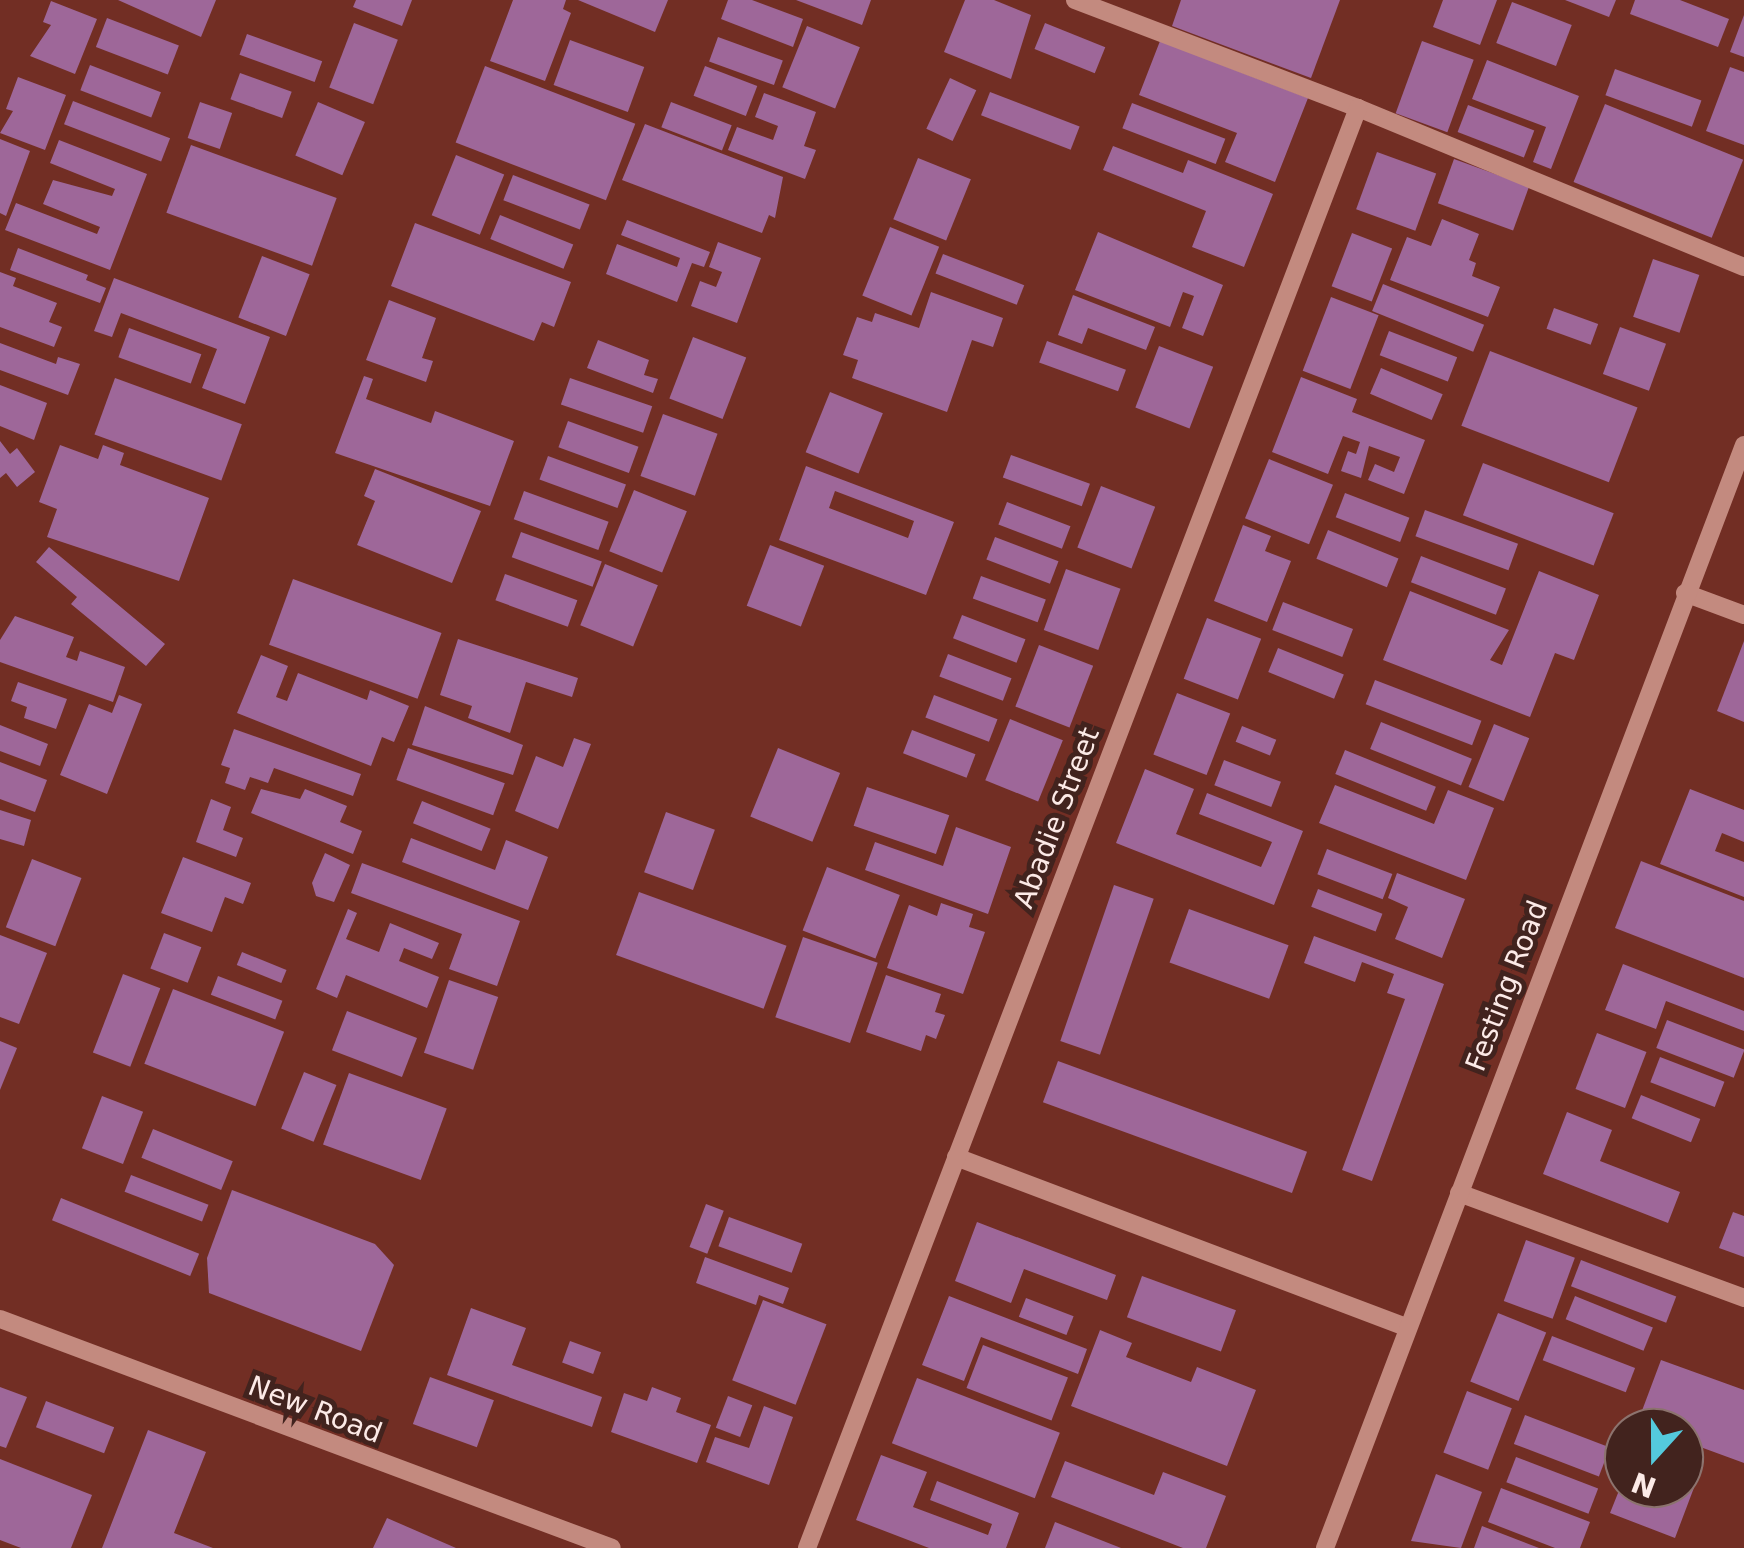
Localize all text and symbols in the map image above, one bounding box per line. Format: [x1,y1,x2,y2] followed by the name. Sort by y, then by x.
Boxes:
[1007,723,1107,913] street label: Abadie Street
[1459,896,1555,1076] street label: Festing Road
[244,1369,386,1451] street label: New Road
[1604,1408,1704,1508] north arrow
[1627,1465,1661,1504] text: N

